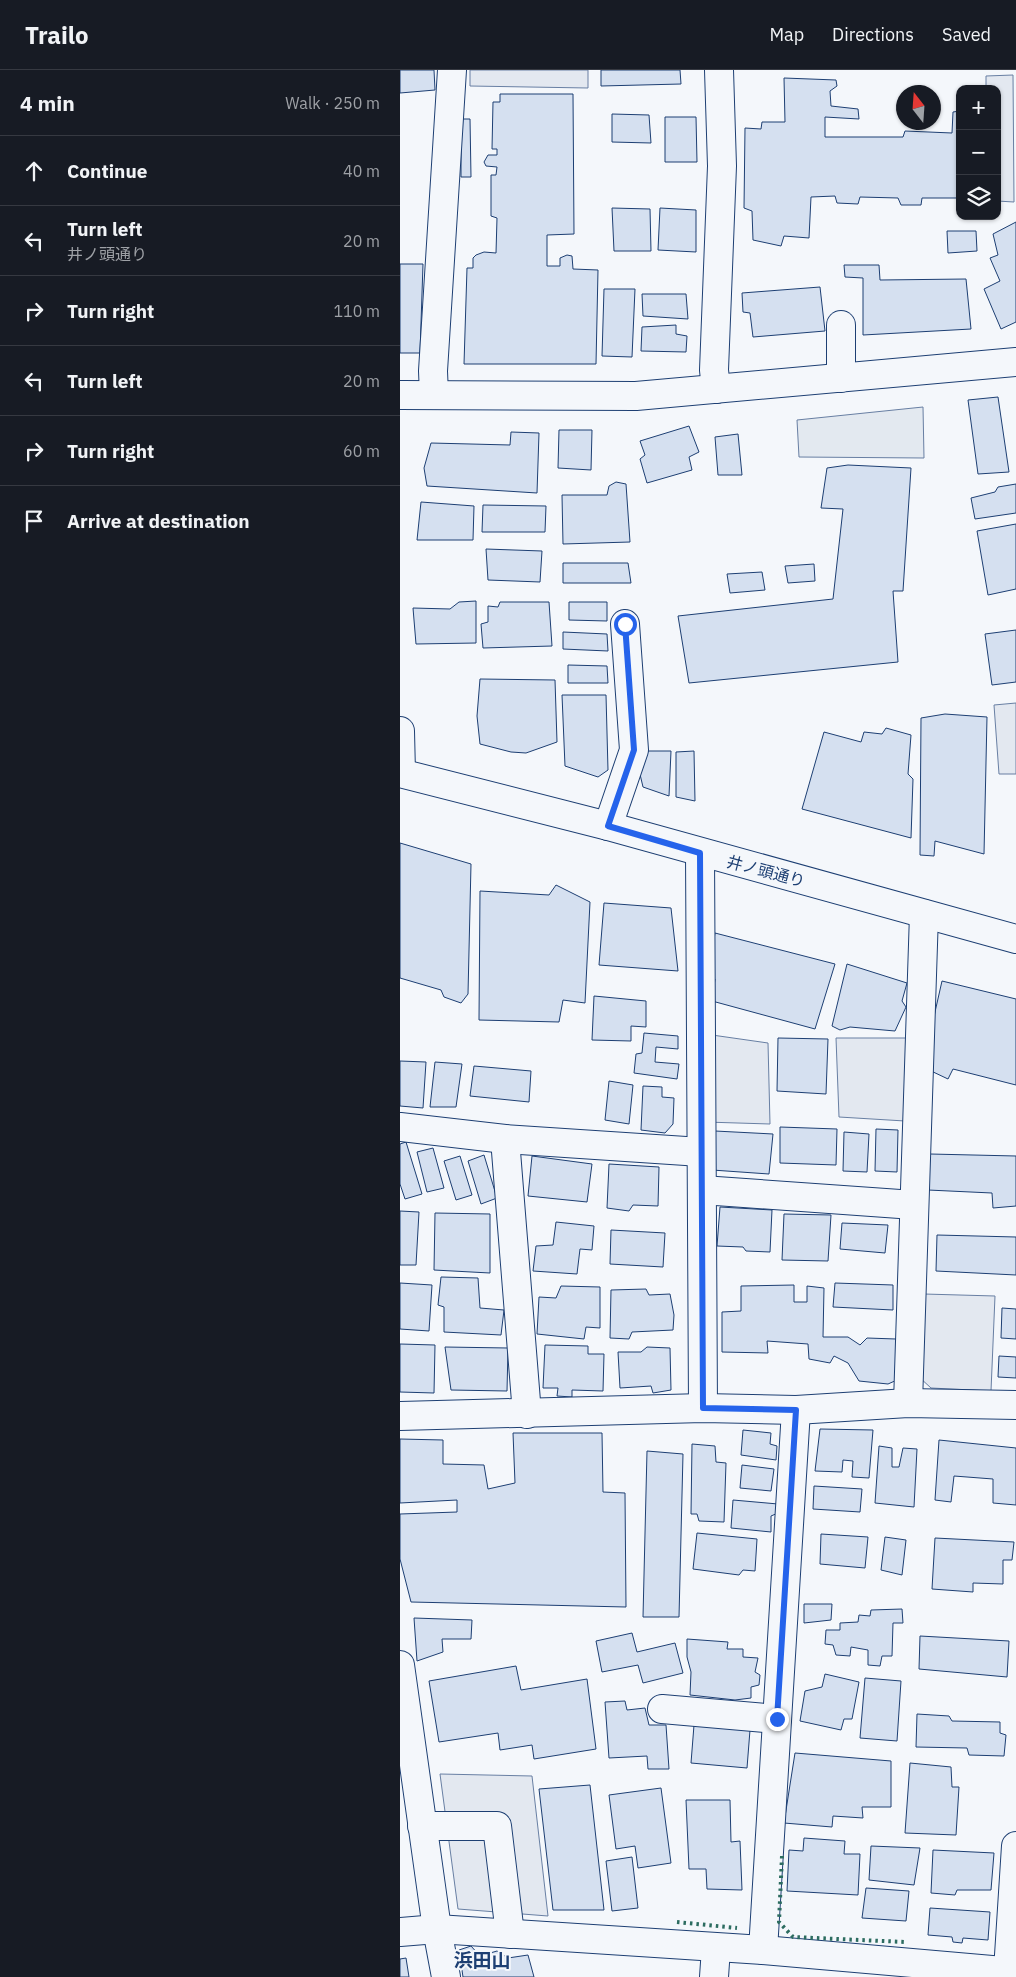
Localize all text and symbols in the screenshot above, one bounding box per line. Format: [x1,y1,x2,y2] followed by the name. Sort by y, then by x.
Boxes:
[25,19,89,51] text: Trailo
[769,23,804,46] text: Map
[832,23,914,46] text: Directions
[942,23,991,46] text: Saved
[896,85,941,130] north arrow
[956,85,1001,220] map controls
[956,85,1001,130] button: +
[20,89,75,117] text: 4 min
[285,93,380,113] text: Walk · 250 m
[956,130,1001,175] button: −
[20,157,48,185] icon: ahead
[67,159,147,183] text: Continue
[343,161,380,181] text: 40 m
[956,175,1001,220] button: layers
[67,217,143,241] text: Turn left
[20,227,48,255] icon: left
[343,231,380,251] text: 20 m
[67,244,147,264] text: 井ノ頭通り
[20,297,48,325] icon: right
[67,299,154,323] text: Turn right
[333,301,380,321] text: 110 m
[20,367,48,395] icon: left
[67,369,143,393] text: Turn left
[343,371,380,391] text: 20 m
[20,437,48,465] icon: right
[67,439,154,463] text: Turn right
[343,441,380,461] text: 60 m
[20,507,48,535] icon: arrive
[67,509,250,533] text: Arrive at destination
[614,613,637,636] route start
[725,851,807,891] street label: 井ノ頭通り
[766,1708,789,1731] route end
[453,1948,511,1972] district label: 浜田山

